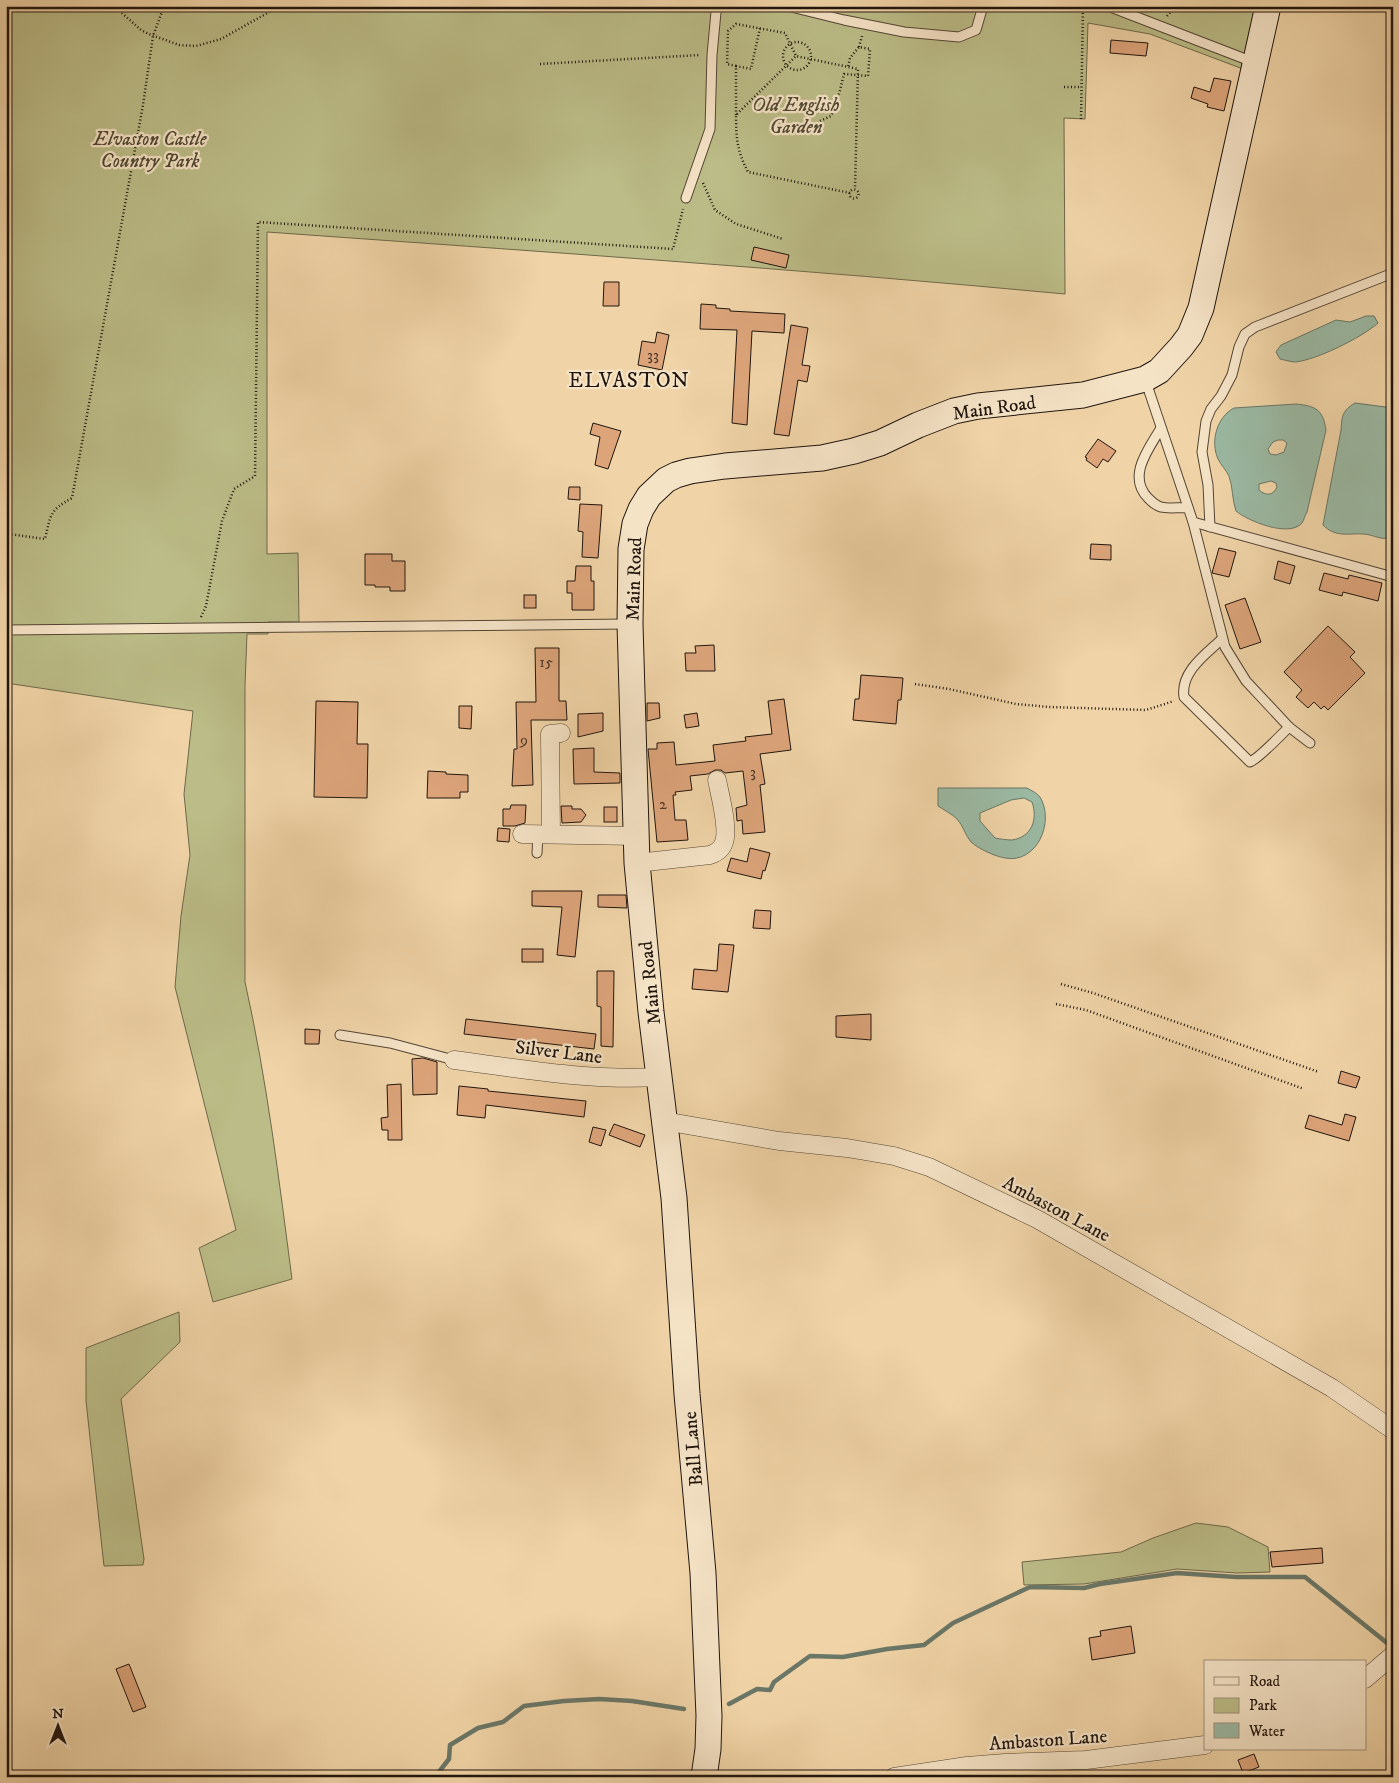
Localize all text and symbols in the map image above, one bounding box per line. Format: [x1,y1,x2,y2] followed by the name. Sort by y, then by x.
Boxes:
[752,94,840,139] park label: Old English Garden
[93,128,207,173] park label: Elvaston Castle Country Park
[647,345,659,365] house number: 33
[568,368,690,394] district label: ELVASTON
[951,391,1038,426] street label: Main Road
[622,536,647,621] street label: Main Road
[539,652,553,672] house number: 15
[519,730,528,750] house number: 9
[750,762,756,782] house number: 3
[659,794,667,814] house number: 2
[635,940,666,1026] street label: Main Road
[514,1036,604,1069] street label: Silver Lane
[999,1171,1114,1247] street label: Ambaston Lane
[679,1410,708,1487] street label: Ball Lane
[1204,1660,1366,1750] legend
[1249,1672,1281,1691] text: Road
[1249,1696,1278,1715] text: Park
[32,1700,82,1750] north arrow
[52,1705,64,1723] text: N
[1248,1722,1285,1741] text: Water
[988,1725,1108,1756] street label: Ambaston Lane

